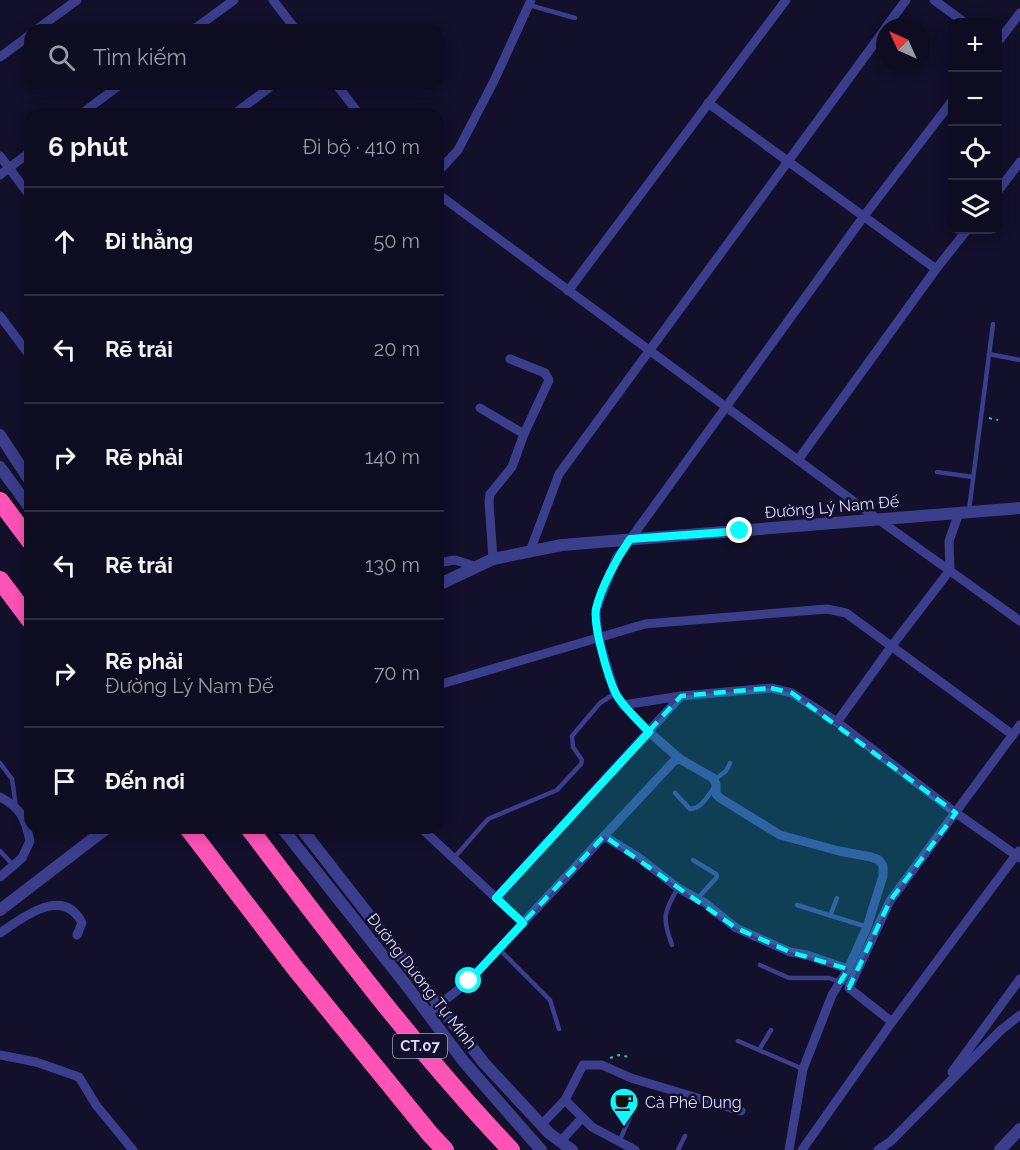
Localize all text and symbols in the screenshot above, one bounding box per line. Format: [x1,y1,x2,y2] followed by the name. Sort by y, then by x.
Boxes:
[876,18,930,72] north arrow
[948,18,1002,234] map controls
[948,18,1002,72] button: +
[24,24,444,90] search box
[45,41,78,74] icon: search
[93,44,187,70] text: Tìm kiếm
[948,72,1002,126] button: −
[948,126,1002,180] button: locate
[48,132,128,162] text: 6 phút
[303,135,420,159] text: Đi bộ · 410 m
[948,180,1002,234] button: layers
[48,225,81,258] icon: ahead
[105,228,193,254] text: Đi thẳng
[373,229,420,253] text: 50 m
[48,333,81,366] icon: left
[105,336,173,362] text: Rẽ trái
[374,337,420,361] text: 20 m
[48,441,81,474] icon: right
[105,444,183,470] text: Rẽ phải
[365,445,420,469] text: 140 m
[764,492,900,522] street label: Đường Lý Nam Đế
[726,517,752,543] route end
[48,549,81,582] icon: left
[105,552,173,578] text: Rẽ trái
[365,553,420,577] text: 130 m
[105,648,183,674] text: Rẽ phải
[48,657,81,690] icon: right
[374,661,420,685] text: 70 m
[105,674,274,698] text: Đường Lý Nam Đế
[48,765,81,798] icon: arrive
[105,768,185,794] text: Đến nơi
[363,909,481,1053] street label: Đường Dương Tự Minh
[455,967,481,993] route start
[393,1034,447,1058] road number: CT.07
[608,1086,640,1128] cafe icon: Cà Phê Dung
[645,1093,742,1112] place label: Cà Phê Dung

